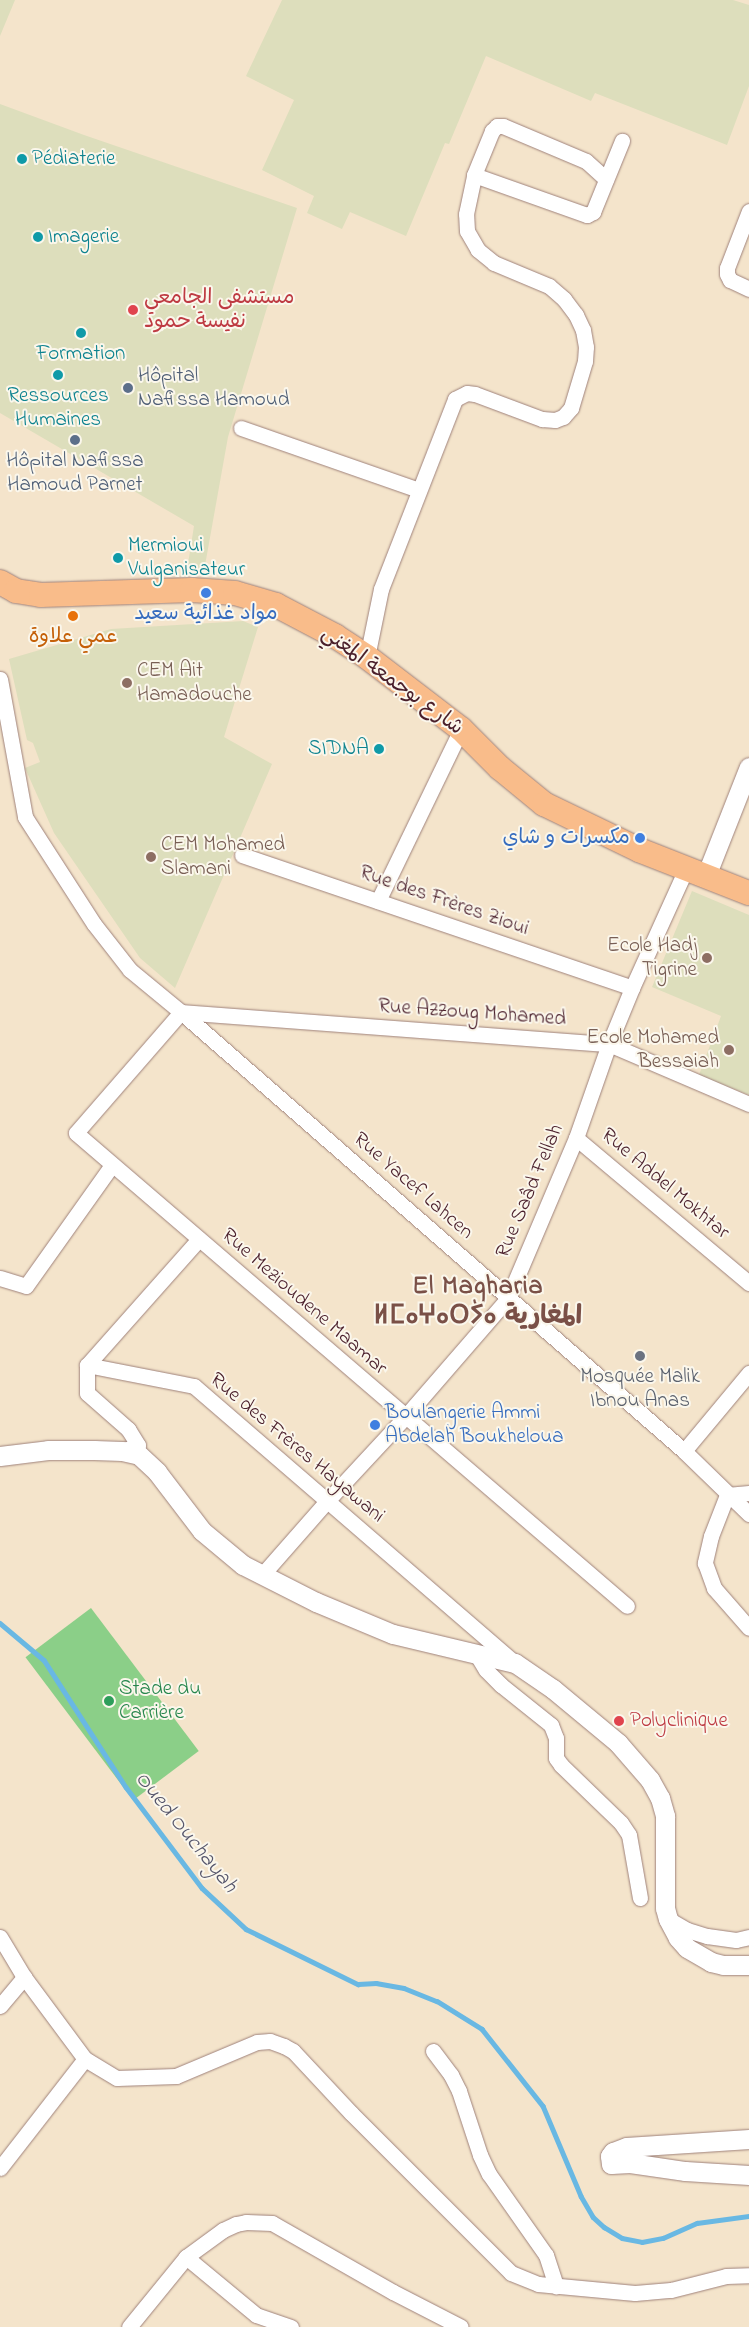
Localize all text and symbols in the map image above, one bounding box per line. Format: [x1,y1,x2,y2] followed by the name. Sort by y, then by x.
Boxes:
[32,146,115,172] place label: Pédiaterie
[16,153,28,165] marker: Pédiaterie
[48,224,119,250] place label: Imagerie
[32,231,44,243] marker: Imagerie
[144,285,295,335] place label: مستشفى الجامعي نفيسة حمود
[126,303,140,317] marker: مستشفى الجامعي نفيسة حمود
[75,327,87,339] marker: Formation
[37,341,125,367] place label: Formation
[138,363,290,413] place label: Hôpital Nafissa Hamoud
[52,369,64,381] marker: Ressources Humaines
[122,382,134,394] marker: Hôpital Nafissa Hamoud
[7,383,109,433] place label: Ressources Humaines
[69,434,81,446] marker: Hôpital Nafissa Hamoud Parnet
[6,448,144,498] place label: Hôpital Nafissa Hamoud Parnet
[128,533,245,583] place label: Mermioui Vulganisateur
[112,552,124,564] marker: Mermioui Vulganisateur
[200,587,212,599] marker: مواد غذائية سعيد
[134,601,278,627] place label: مواد غذائية سعيد
[67,610,79,622] marker: عمي علاوة
[316,621,468,741] street label: شارع بوجمعة المغني
[29,624,117,650] place label: عمي علاوة
[137,658,252,708] place label: CEM Ait Hamadouche
[121,677,133,689] marker: CEM Ait Hamadouche
[308,736,369,762] place label: SIDNA
[373,743,385,755] marker: SIDNA
[502,825,630,851] place label: مكسرات و شاي
[161,832,285,882] place label: CEM Mohamed Slamani
[634,832,646,844] marker: مكسرات و شاي
[145,851,157,863] marker: CEM Mohamed Slamani
[356,860,532,942] street label: Rue des Frères Zioui
[607,933,697,983] place label: Ecole Hadj Tigrine
[701,952,713,964] marker: Ecole Hadj Tigrine
[377,994,567,1032] street label: Rue Azzoug Mohamed
[587,1025,719,1075] place label: Ecole Mohamed Bessaiah
[723,1044,735,1056] marker: Ecole Mohamed Bessaiah
[490,1120,570,1262] street label: Rue Saâd Fellah
[596,1123,734,1245] street label: Rue Addel Mokhtar
[348,1127,478,1245] street label: Rue Yacef Lahcen
[216,1223,392,1381] street label: Rue Mezioudene Maamar
[378,1272,578,1334] district label: El Magharia ⵍⵎⴰⵖⴰⵔⵢⴰ المغارية
[634,1350,646,1362] marker: Mosquée Malik Ibnou Anas
[580,1364,700,1414] place label: Mosquée Malik Ibnou Anas
[204,1367,390,1529] street label: Rue des Frères Hayawani
[385,1400,564,1450] place label: Boulangerie Ammi Abdelah Boukheloua
[369,1419,381,1431] marker: Boulangerie Ammi Abdelah Boukheloua
[119,1676,201,1726] place label: Stade du Carrière
[103,1695,115,1707] marker: Stade du Carrière
[630,1708,728,1734] place label: Polyclinique
[612,1714,626,1728] marker: Polyclinique
[128,1767,242,1899] water label: Oued Ouchayah

